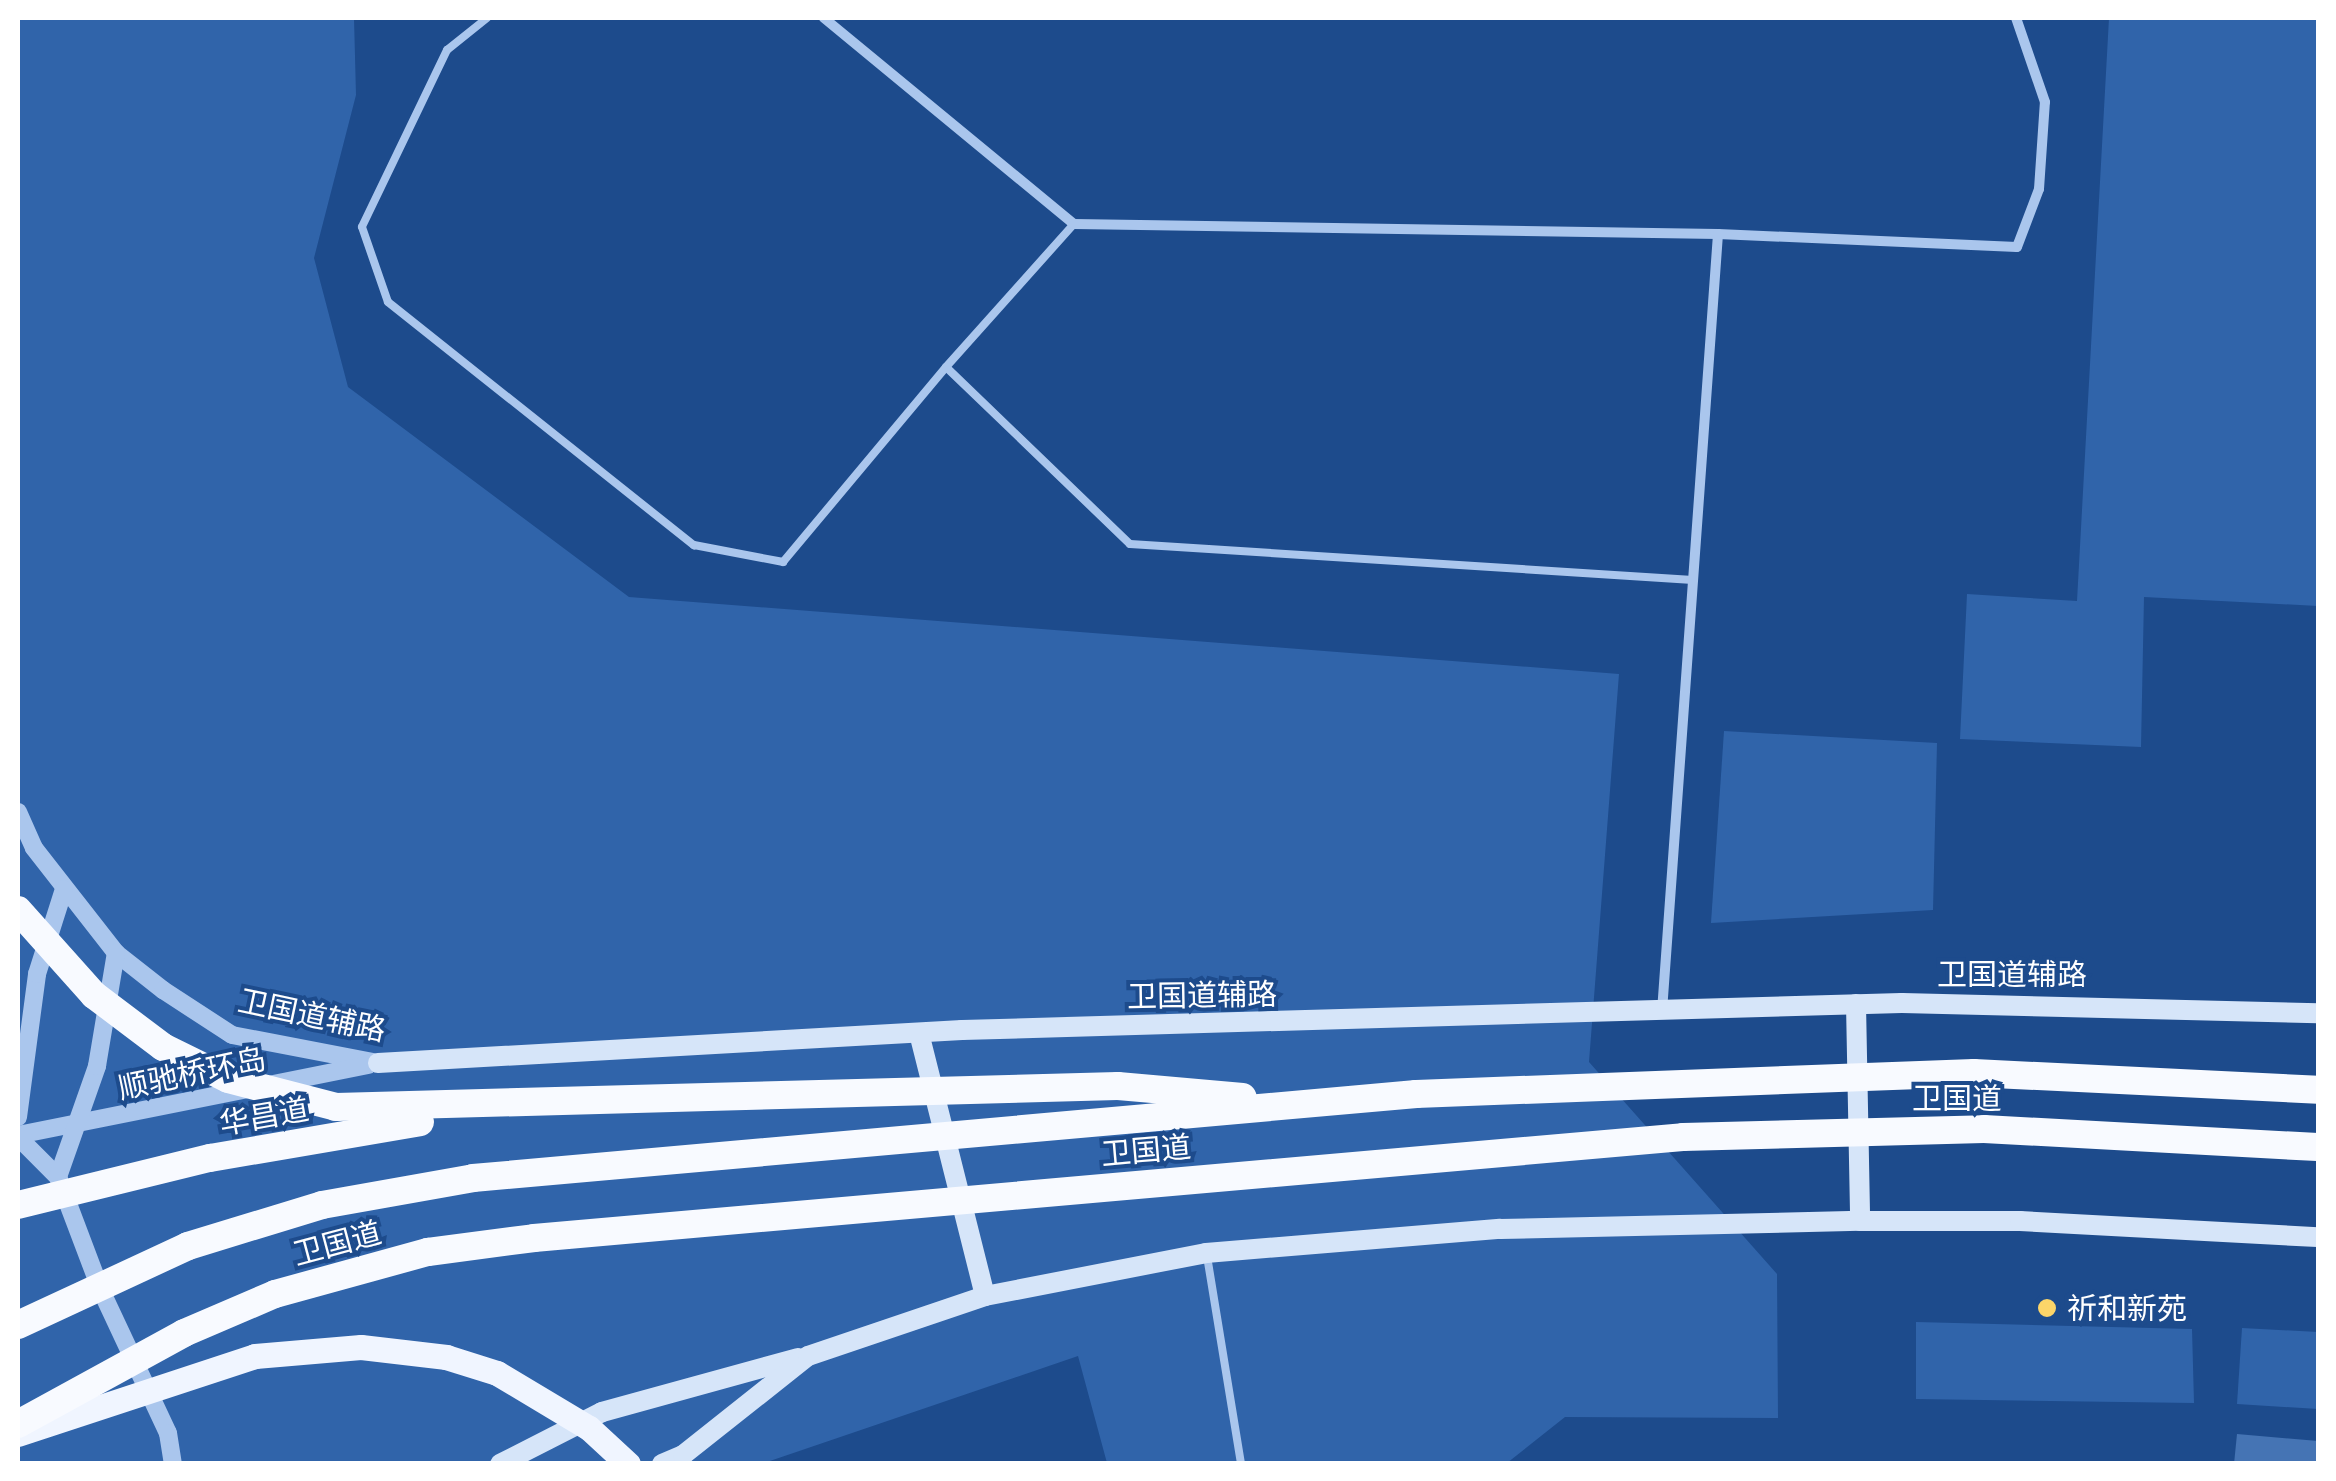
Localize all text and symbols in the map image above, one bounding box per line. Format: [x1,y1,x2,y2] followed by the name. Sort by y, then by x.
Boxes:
[1937,956,2087,992] street label: 卫国道辅路
[1127,976,1277,1014] street label: 卫国道辅路
[235,982,389,1048] street label: 卫国道辅路
[115,1040,269,1106] street label: 顺驰桥环岛
[1912,1080,2002,1116] street label: 卫国道
[217,1090,311,1142] street label: 华昌道
[1100,1128,1192,1172] street label: 卫国道
[289,1214,385,1272] street label: 卫国道
[2067,1290,2187,1326] place label: 祈和新苑
[2036,1297,2058,1319] marker: 祈和新苑

